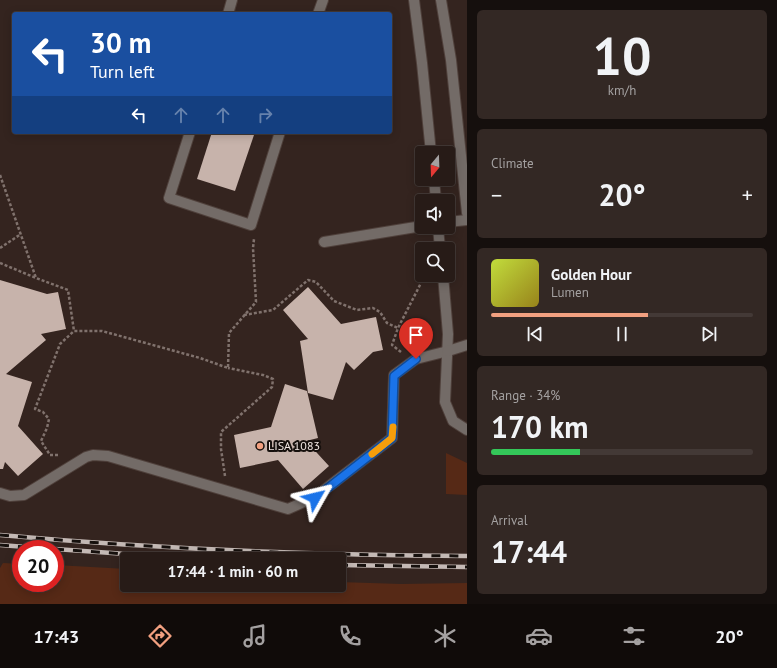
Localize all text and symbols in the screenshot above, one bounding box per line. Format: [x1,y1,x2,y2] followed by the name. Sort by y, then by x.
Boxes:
[593,22,651,89] text: 10
[90,24,151,61] text: 30 m
[24,28,76,80] icon: left
[90,60,155,83] text: Turn left
[608,82,636,99] text: km/h
[128,104,150,126] icon: left
[170,104,192,126] icon: ahead
[212,104,234,126] icon: ahead
[254,104,276,126] icon: right
[415,146,455,186] north arrow
[415,146,455,282] map controls
[491,155,534,172] text: Climate
[598,175,646,214] text: 20°
[491,181,502,209] text: −
[742,181,753,209] text: +
[415,194,455,234] button: sound
[415,242,455,282] button: search
[551,265,631,284] text: Golden Hour
[551,284,589,301] text: Lumen
[399,318,433,359] pin
[524,323,546,345] icon: previous
[611,323,633,345] icon: pause
[698,323,720,345] icon: next
[405,324,427,346] icon: arrive
[491,387,560,404] text: Range · 34%
[491,407,589,446] text: 170 km
[268,438,320,453] place label: LISA 1083
[255,441,265,451] marker: LISA 1083
[294,477,336,519] position arrow
[491,512,527,529] text: Arrival
[491,532,567,571] text: 17:44
[12,540,64,592] speed limit sign: 20
[168,562,298,581] text: 17:44 · 1 min · 60 m
[146,622,174,650] icon: directions
[241,622,269,650] icon: music
[336,622,364,650] icon: phone
[431,622,459,650] icon: climate
[525,622,553,650] icon: car
[620,622,648,650] icon: filters
[33,625,79,648] text: 17:43
[715,625,744,648] text: 20°

